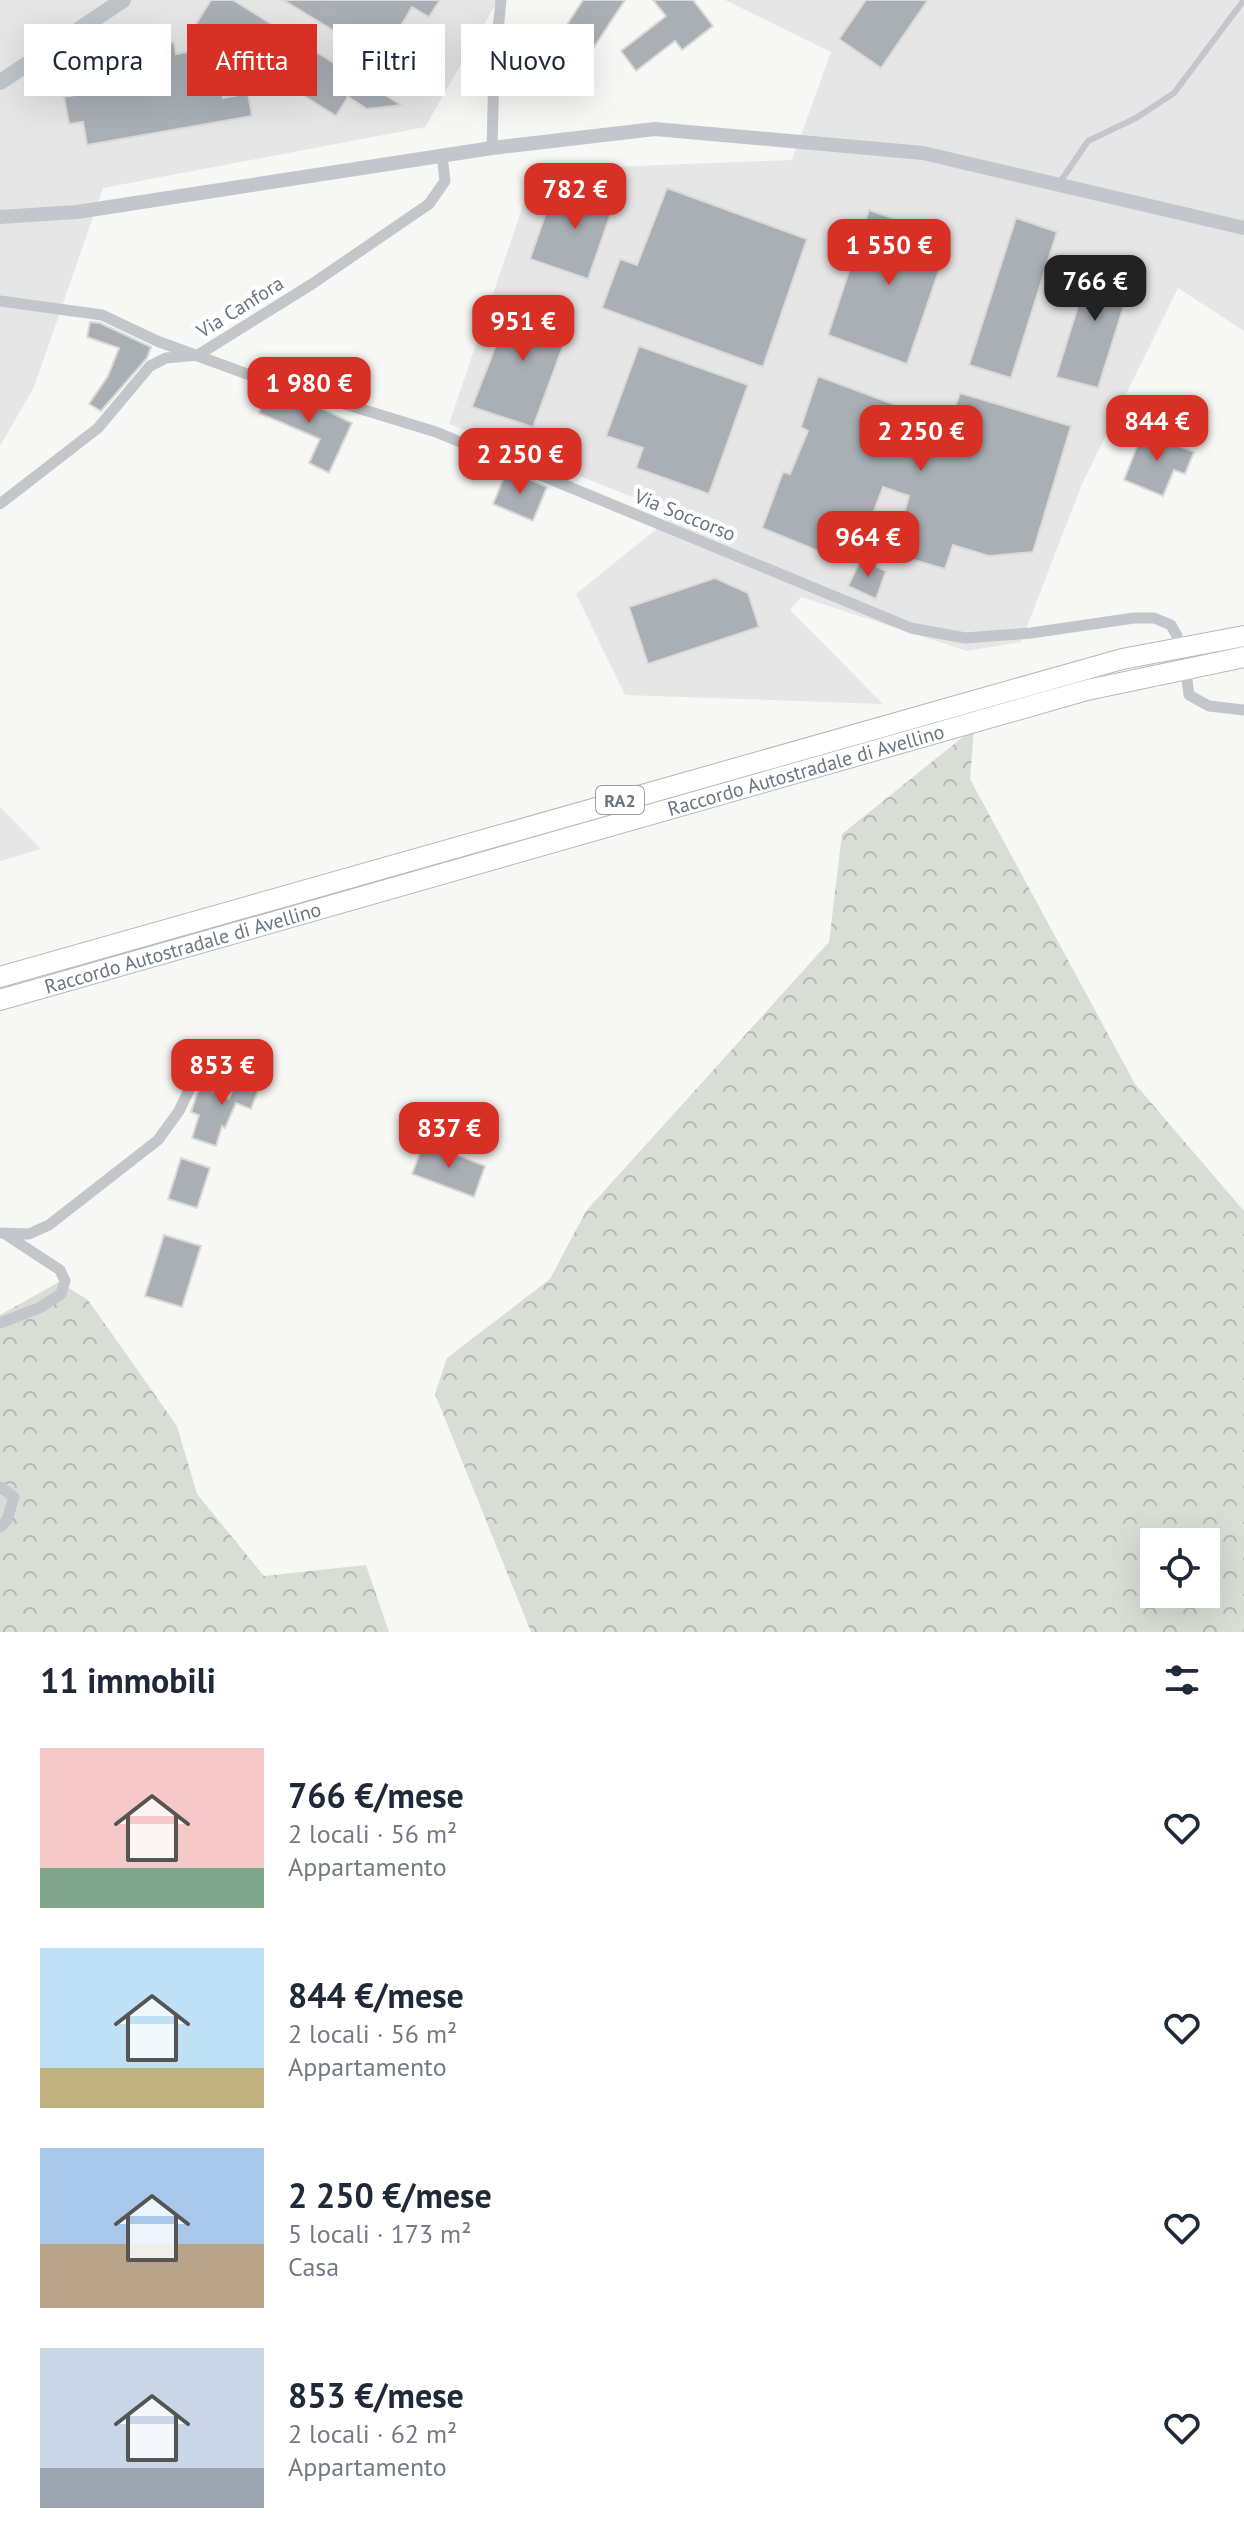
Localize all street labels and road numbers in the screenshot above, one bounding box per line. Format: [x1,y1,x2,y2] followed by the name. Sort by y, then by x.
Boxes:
[191,270,288,344] street label: Via Canfora
[630,483,740,547] street label: Via Soccorso
[665,718,947,822] street label: Raccordo Autostradale di Avellino
[596,786,644,814] road number: RA2
[41,896,324,1000] street label: Raccordo Autostradale di Avellino

